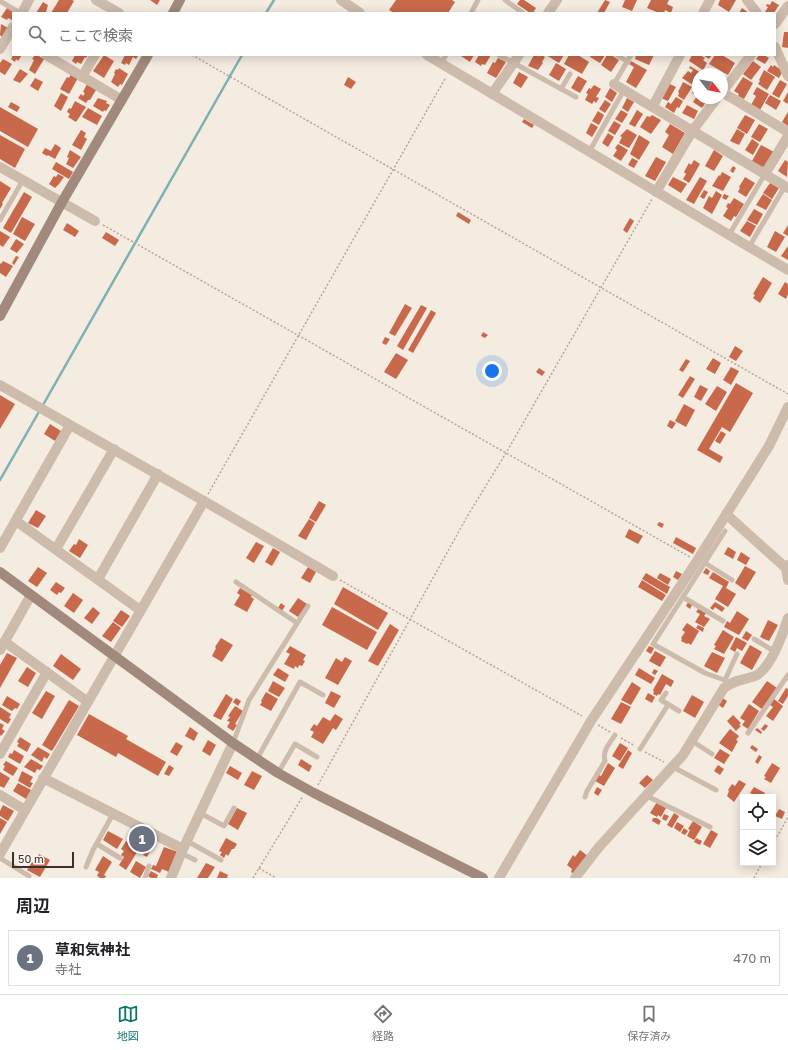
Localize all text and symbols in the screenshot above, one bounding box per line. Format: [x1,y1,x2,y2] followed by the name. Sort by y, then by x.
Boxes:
[12,12,776,56] search box
[26,23,48,45] icon: search
[58,26,133,44] text: ここで検索
[692,68,728,104] north arrow
[482,361,502,381] your location
[740,794,776,866] map controls
[740,794,776,830] button: locate
[129,824,155,854] pin: 1
[740,830,776,866] button: layers
[12,850,74,869] scale bar
[18,852,44,865] text: 50 m
[16,895,50,916] text: 周辺
[55,940,130,958] text: 草和気神社
[27,950,33,966] text: 1
[733,950,771,966] text: 470 m
[55,961,81,977] text: 寺社
[117,1003,139,1043] tab: 地図
[372,1003,394,1043] tab: 経路
[627,1003,671,1043] tab: 保存済み

